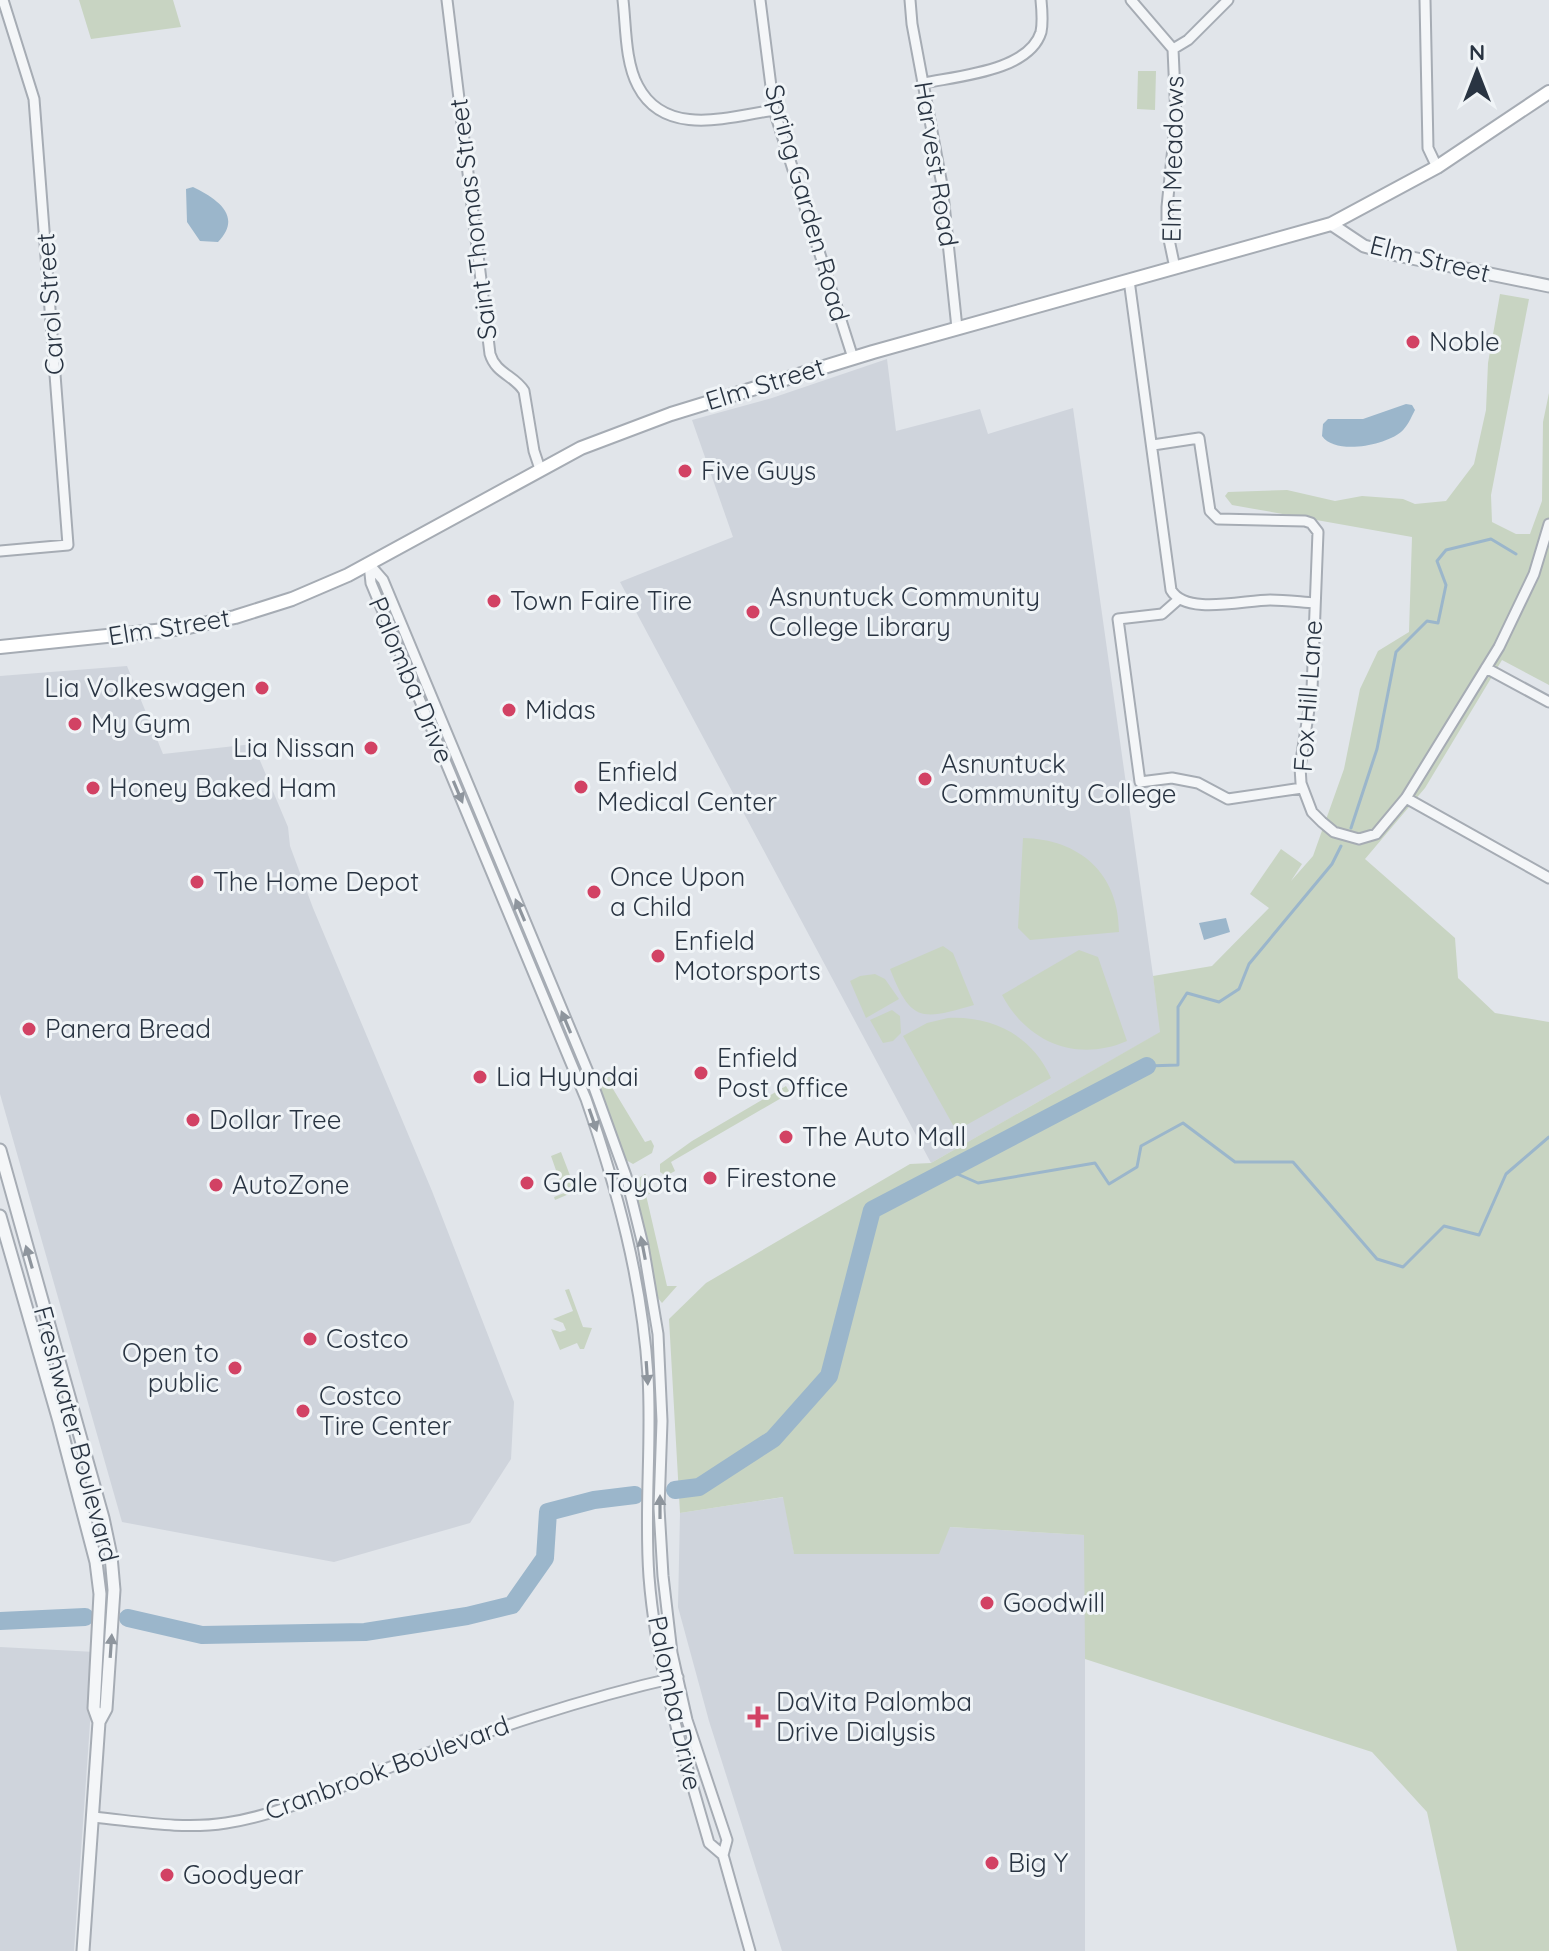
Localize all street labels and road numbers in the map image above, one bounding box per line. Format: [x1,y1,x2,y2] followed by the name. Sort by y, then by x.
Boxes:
[1155,75,1190,243] street label: Elm Meadows
[907,79,966,249] street label: Harvest Road
[758,81,857,325] street label: Spring Garden Road
[441,97,504,342] street label: Saint Thomas Street
[1367,228,1494,289] street label: Elm Street
[28,232,71,376] street label: Carol Street
[701,350,828,417] street label: Elm Street
[362,592,461,768] street label: Palomba Drive
[106,601,232,652] street label: Elm Street
[1286,619,1329,773] street label: Fox Hill Lane
[26,1302,127,1566] street label: Freshwater Boulevard
[641,1613,710,1793] street label: Palomba Drive
[260,1708,513,1827] street label: Cranbrook Boulevard

